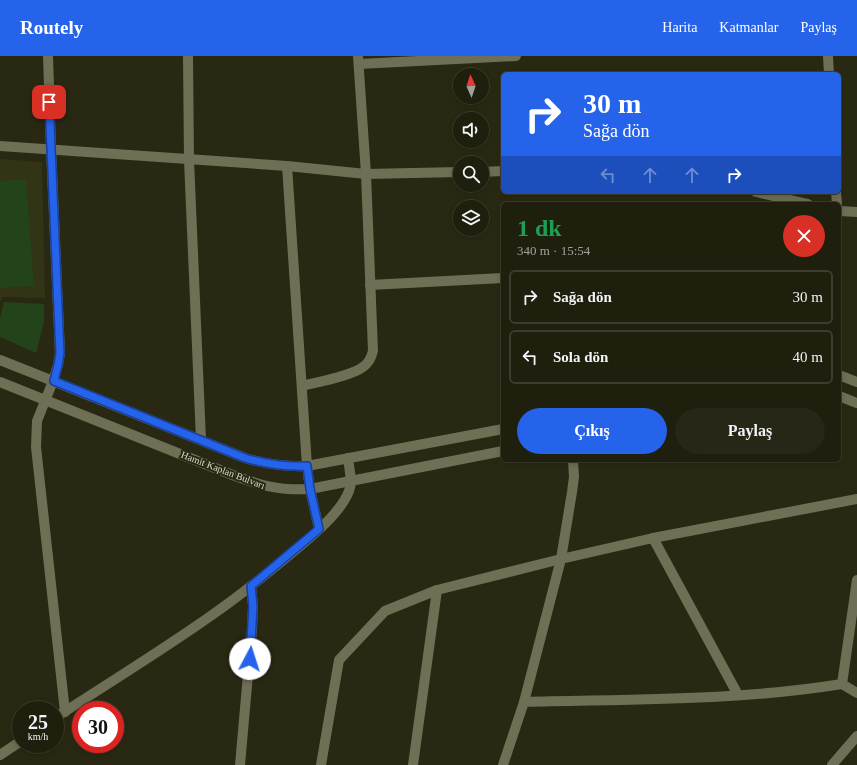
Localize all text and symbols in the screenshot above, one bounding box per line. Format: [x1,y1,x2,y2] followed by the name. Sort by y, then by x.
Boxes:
[20,17,83,38] text: Routely
[662,20,697,35] text: Harita
[719,20,778,35] text: Katmanlar
[800,20,837,35] text: Paylaş
[453,68,489,104] north arrow
[453,68,489,236] map controls
[32,85,66,119] pin
[517,88,569,140] icon: right
[583,88,641,119] text: 30 m
[38,91,60,113] icon: arrive
[453,112,489,148] button: sound
[583,121,650,141] text: Sağa dön
[453,156,489,192] button: search
[597,164,619,186] icon: left
[639,164,661,186] icon: ahead
[681,164,703,186] icon: ahead
[723,164,745,186] icon: right
[453,200,489,236] button: layers
[517,215,562,241] text: 1 dk
[783,215,825,257] button: close
[517,243,590,258] text: 340 m · 15:54
[519,286,541,308] icon: right
[553,289,612,305] text: Sağa dön
[793,289,823,305] text: 30 m
[519,346,541,368] icon: left
[553,349,608,365] text: Sola dön
[793,349,823,365] text: 40 m
[517,408,667,454] button: Çıkış
[675,408,825,454] button: Paylaş
[180,449,267,491] street label: Hamit Kaplan Bulvarı
[229,638,271,680] position arrow
[72,701,124,753] speed limit sign: 30
[28,711,48,733] text: 25
[28,731,48,742] text: km/h

